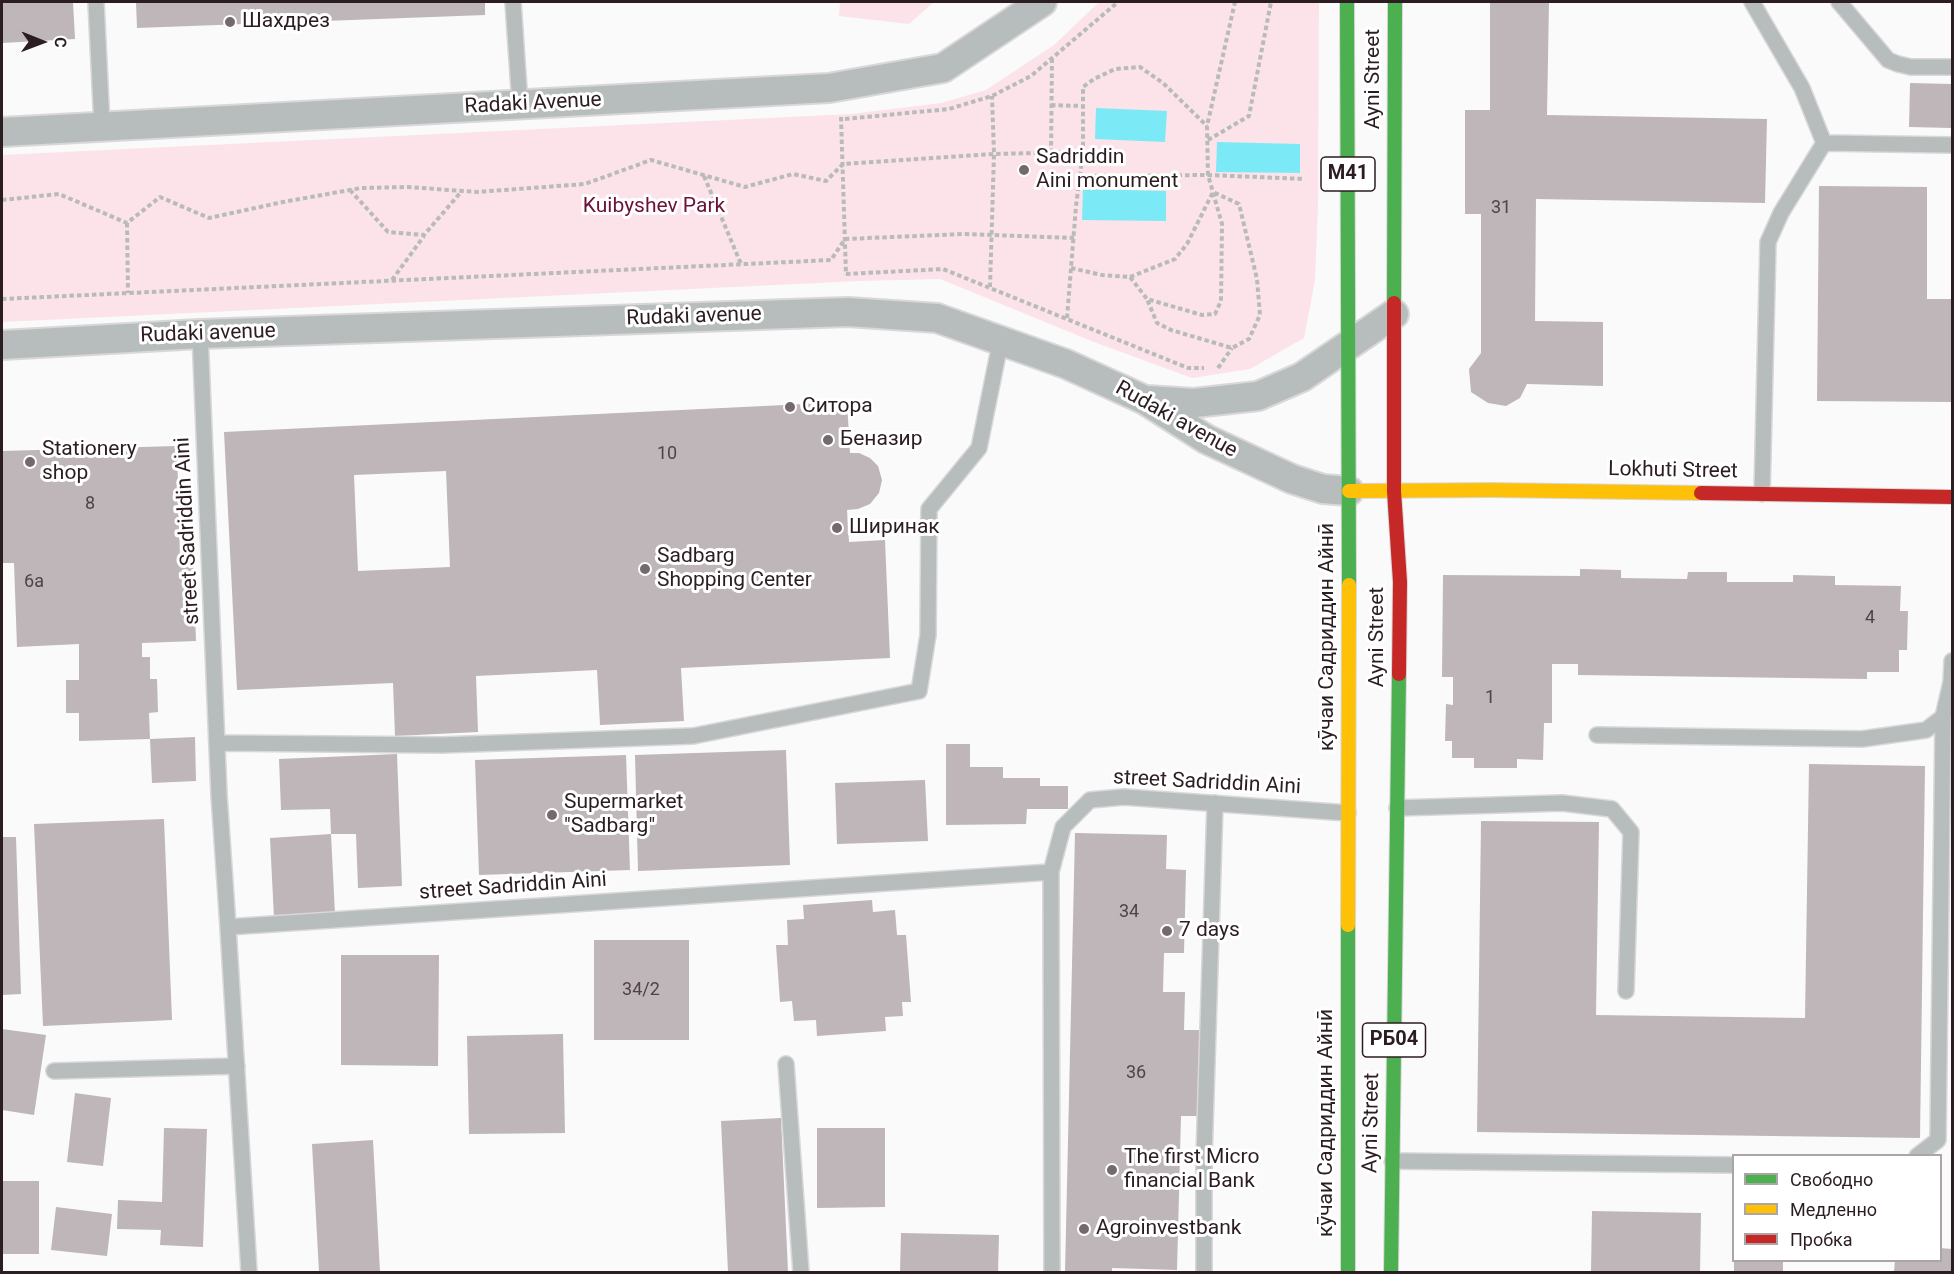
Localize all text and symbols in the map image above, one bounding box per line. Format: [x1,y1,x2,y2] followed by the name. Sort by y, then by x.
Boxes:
[242,9,330,35] place label: Шахдрез
[12,12,72,72] north arrow
[223,15,237,29] marker: Шахдрез
[1361,29,1387,129] street label: Ayni Street
[51,37,70,48] text: С
[464,88,602,120] street label: Radaki Avenue
[1036,145,1178,195] place label: Sadriddin Aini monument
[1321,157,1375,191] road number: M41
[1017,163,1031,177] marker: Sadriddin Aini monument
[583,194,725,220] park label: Kuibyshev Park
[1491,197,1511,219] house number: 31
[626,302,762,332] street label: Rudaki avenue
[140,319,276,349] street label: Rudaki avenue
[1111,376,1241,464] street label: Rudaki avenue
[802,394,873,420] place label: Ситора
[783,400,797,414] marker: Ситора
[840,427,922,453] place label: Беназир
[821,433,835,447] marker: Беназир
[170,436,206,626] street label: street Sadriddin Aini
[42,437,137,487] place label: Stationery shop
[657,443,677,465] house number: 10
[23,455,37,469] marker: Stationery shop
[1608,457,1738,485] street label: Lokhuti Street
[85,493,95,515] house number: 8
[849,515,940,541] place label: Ширинак
[830,521,844,535] marker: Ширинак
[1315,523,1341,751] street label: кӯчаи Садриддин Айнӣ
[657,544,812,594] place label: Sadbarg Shopping Center
[638,562,652,576] marker: Sadbarg Shopping Center
[24,571,44,593] house number: 6а
[1365,587,1391,687] street label: Ayni Street
[1865,607,1875,629] house number: 4
[1485,687,1495,709] house number: 1
[1112,765,1302,801] street label: street Sadriddin Aini
[564,790,683,840] place label: Supermarket "Sadbarg"
[545,808,559,822] marker: Supermarket "Sadbarg"
[418,868,608,906] street label: street Sadriddin Aini
[1119,901,1139,923] house number: 34
[1179,918,1240,944] place label: 7 days
[1160,924,1174,938] marker: 7 days
[622,979,660,1001] house number: 34/2
[1314,1009,1340,1237] street label: кӯчаи Садриддин Айнӣ
[1362,1023,1426,1057] road number: РБ04
[1126,1062,1146,1084] house number: 36
[1359,1073,1385,1173] street label: Ayni Street
[1124,1145,1259,1195] place label: The first Micro financial Bank
[1732,1154,1942,1262] legend
[1105,1163,1119,1177] marker: The first Micro financial Bank
[1790,1169,1873,1190] text: Свободно
[1790,1199,1877,1220] text: Медленно
[1096,1216,1241,1242] place label: Agroinvestbank
[1077,1222,1091,1236] marker: Agroinvestbank
[1790,1229,1853,1250] text: Пробка

